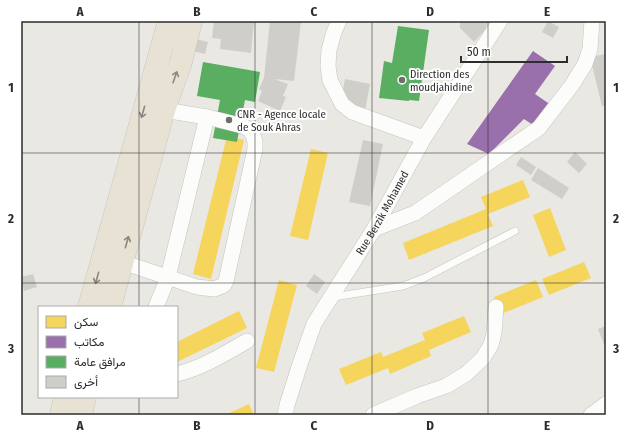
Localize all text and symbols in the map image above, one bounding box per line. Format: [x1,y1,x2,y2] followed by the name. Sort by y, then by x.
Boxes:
[75,4,84,19] text: A
[193,4,201,19] text: B
[311,4,318,19] text: C
[426,4,434,19] text: D
[544,4,550,19] text: E
[461,38,567,64] scale bar
[467,45,491,59] text: 50 m
[410,68,473,94] place label: Direction des moudjahidine
[172,71,180,83] one-way arrow
[397,75,407,85] marker: Direction des moudjahidine
[8,80,14,95] text: 1
[613,80,619,95] text: 1
[139,106,147,119] one-way arrow
[237,108,326,134] place label: CNR - Agence locale de Souk Ahras
[224,115,234,125] marker: CNR - Agence locale de Souk Ahras
[353,169,411,257] street label: Rue Berzik Mohamed
[7,211,14,226] text: 2
[612,211,619,226] text: 2
[124,236,131,249] one-way arrow
[93,271,100,284] one-way arrow
[38,306,178,398] legend
[74,315,98,330] text: سكن
[74,335,105,349] text: مكاتب
[7,341,14,356] text: 3
[612,341,619,356] text: 3
[74,355,126,370] text: مرافق عامة
[74,375,98,390] text: أخرى
[75,418,84,433] text: A
[193,418,201,433] text: B
[311,418,318,433] text: C
[426,418,434,433] text: D
[544,418,550,433] text: E

